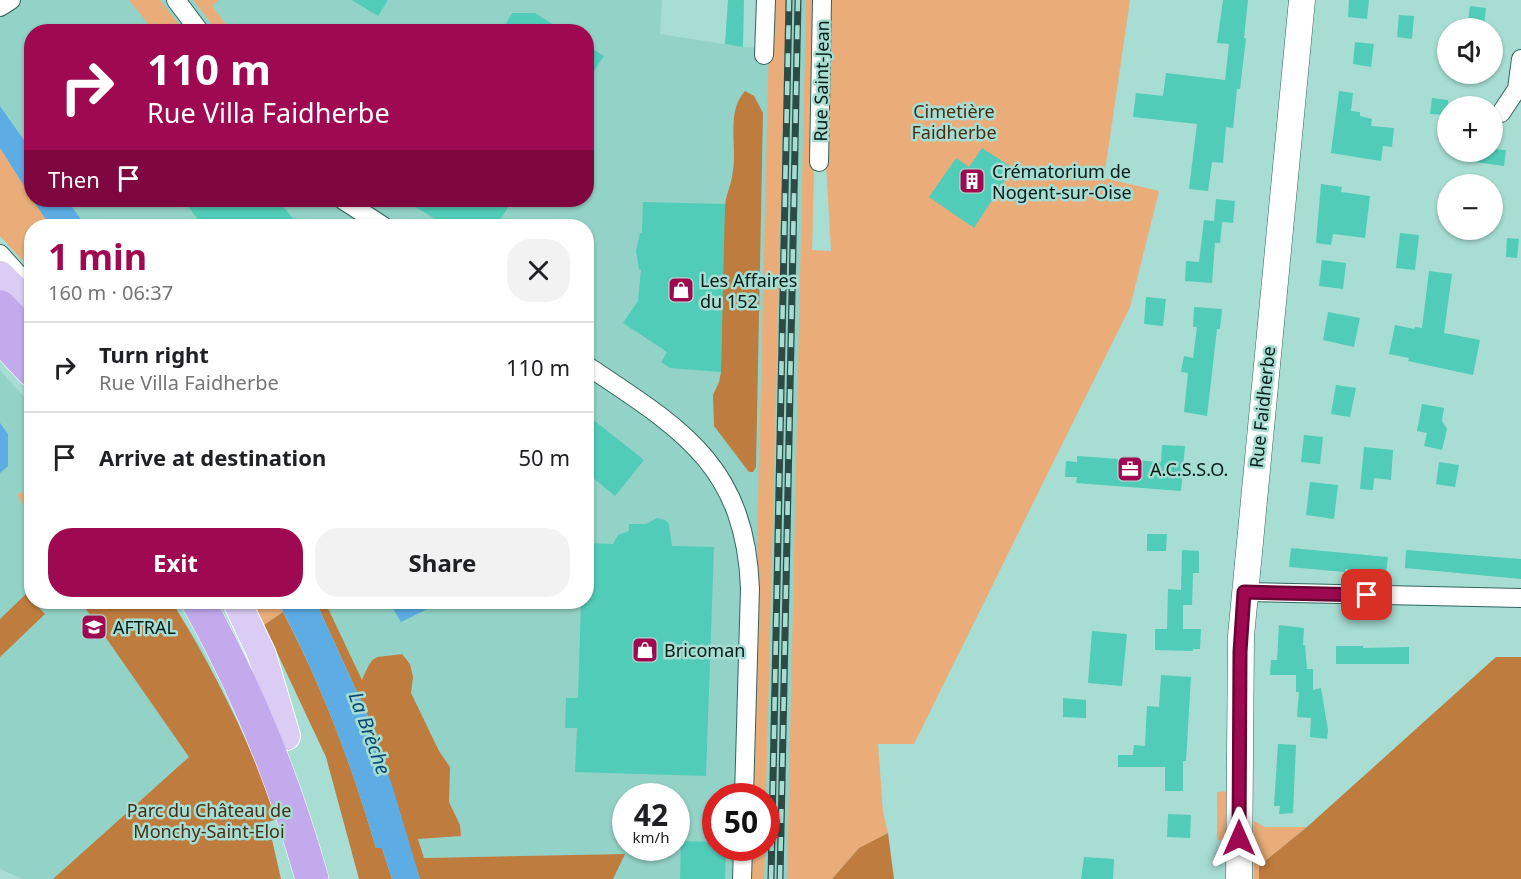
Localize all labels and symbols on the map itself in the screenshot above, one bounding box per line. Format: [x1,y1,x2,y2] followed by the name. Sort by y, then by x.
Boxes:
[808,20,834,142] street label: Rue Saint-Jean
[911,99,997,144] park label: Cimetière Faidherbe
[992,159,1132,204] place label: Crématorium de Nogent-sur-Oise
[957,166,987,196] building icon: Crématorium de Nogent-sur-Oise
[700,268,797,313] place label: Les Affaires du 152
[666,275,696,305] shop icon: Les Affaires du 152
[1244,345,1280,469] street label: Rue Faidherbe
[1115,454,1145,484] office icon: A.C.S.S.O.
[1150,457,1228,481] place label: A.C.S.S.O.
[1341,569,1392,620] pin
[79,612,109,642] school or university icon: AFTRAL
[113,615,176,639] place label: AFTRAL
[630,635,660,665] shop icon: Bricoman
[664,638,745,662] place label: Bricoman
[343,688,397,778] water label: La Brèche
[702,783,780,861] speed limit sign: 50
[127,798,291,843] park label: Parc du Château de Monchy-Saint-Eloi
[1207,806,1271,870] position arrow

